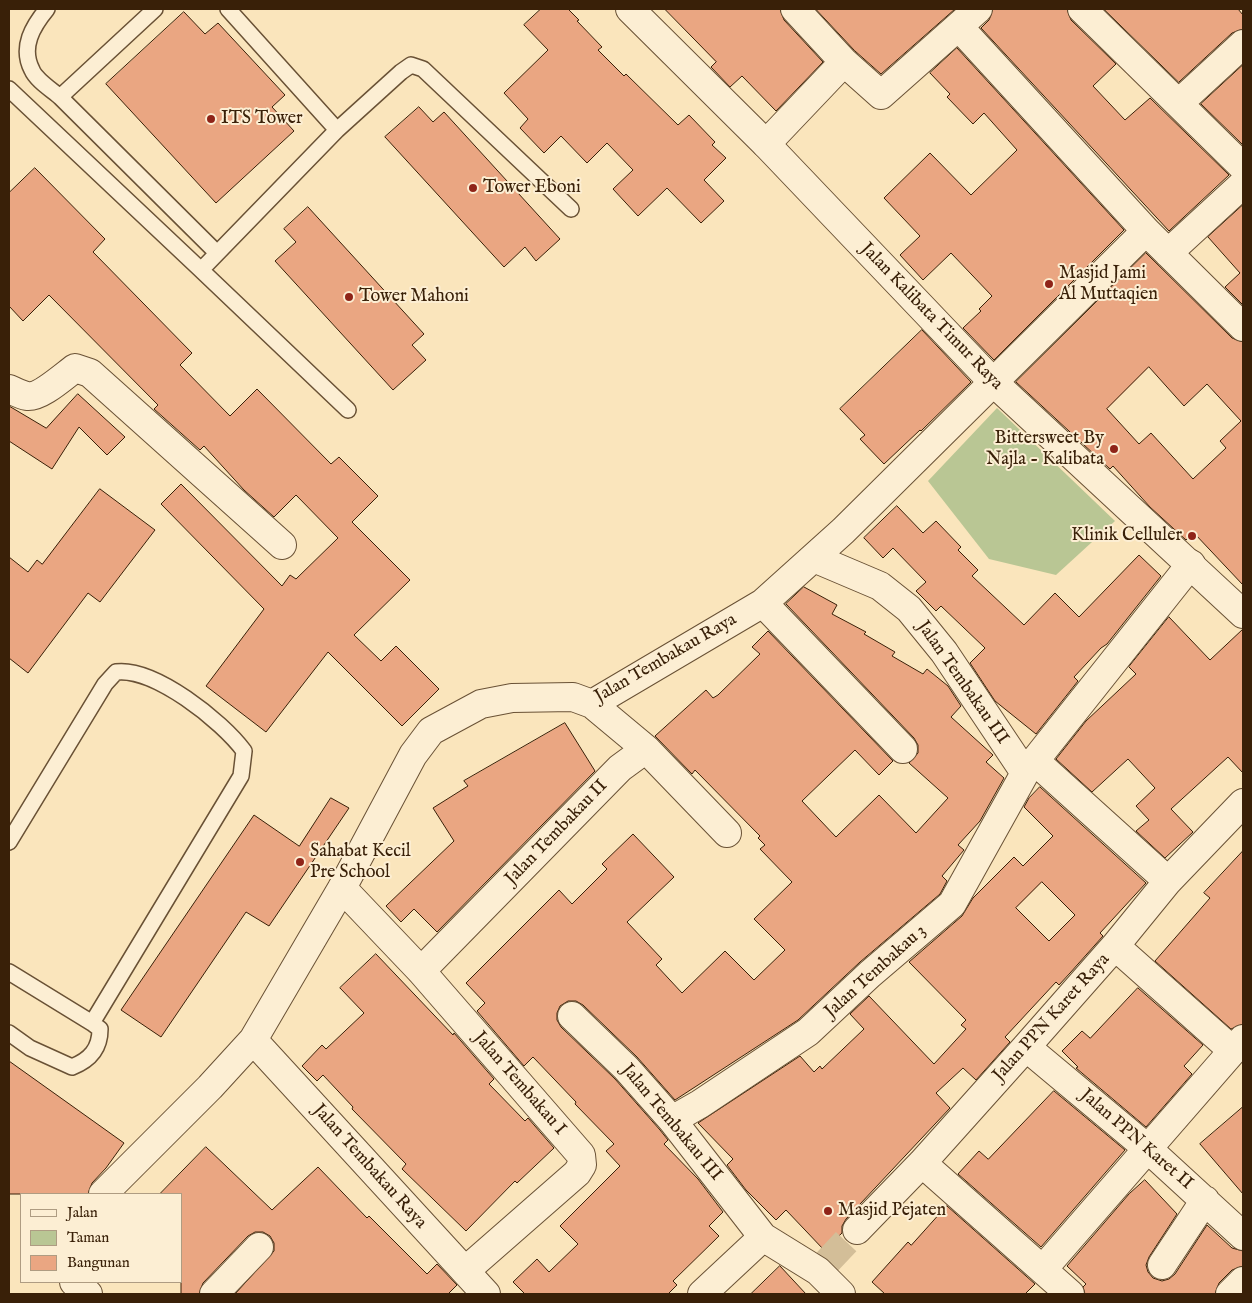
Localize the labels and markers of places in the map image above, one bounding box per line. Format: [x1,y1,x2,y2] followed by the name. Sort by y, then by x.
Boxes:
[221,108,303,130] place label: ITS Tower
[205,113,217,125] marker: ITS Tower
[483,177,581,199] place label: Tower Eboni
[467,182,479,194] marker: Tower Eboni
[1059,263,1158,306] place label: Masjid Jami Al Muttaqien
[1043,278,1055,290] marker: Masjid Jami Al Muttaqien
[359,286,469,308] place label: Tower Mahoni
[343,291,355,303] marker: Tower Mahoni
[986,428,1104,470] place label: Bittersweet By Najla - Kalibata
[1108,443,1120,455] marker: Bittersweet By Najla - Kalibata
[1071,525,1182,547] place label: Klinik Celluler
[1186,530,1198,542] marker: Klinik Celluler
[310,841,411,884] place label: Sahabat Kecil Pre School
[294,856,306,868] marker: Sahabat Kecil Pre School
[838,1200,946,1222] place label: Masjid Pejaten
[822,1205,834,1217] marker: Masjid Pejaten

